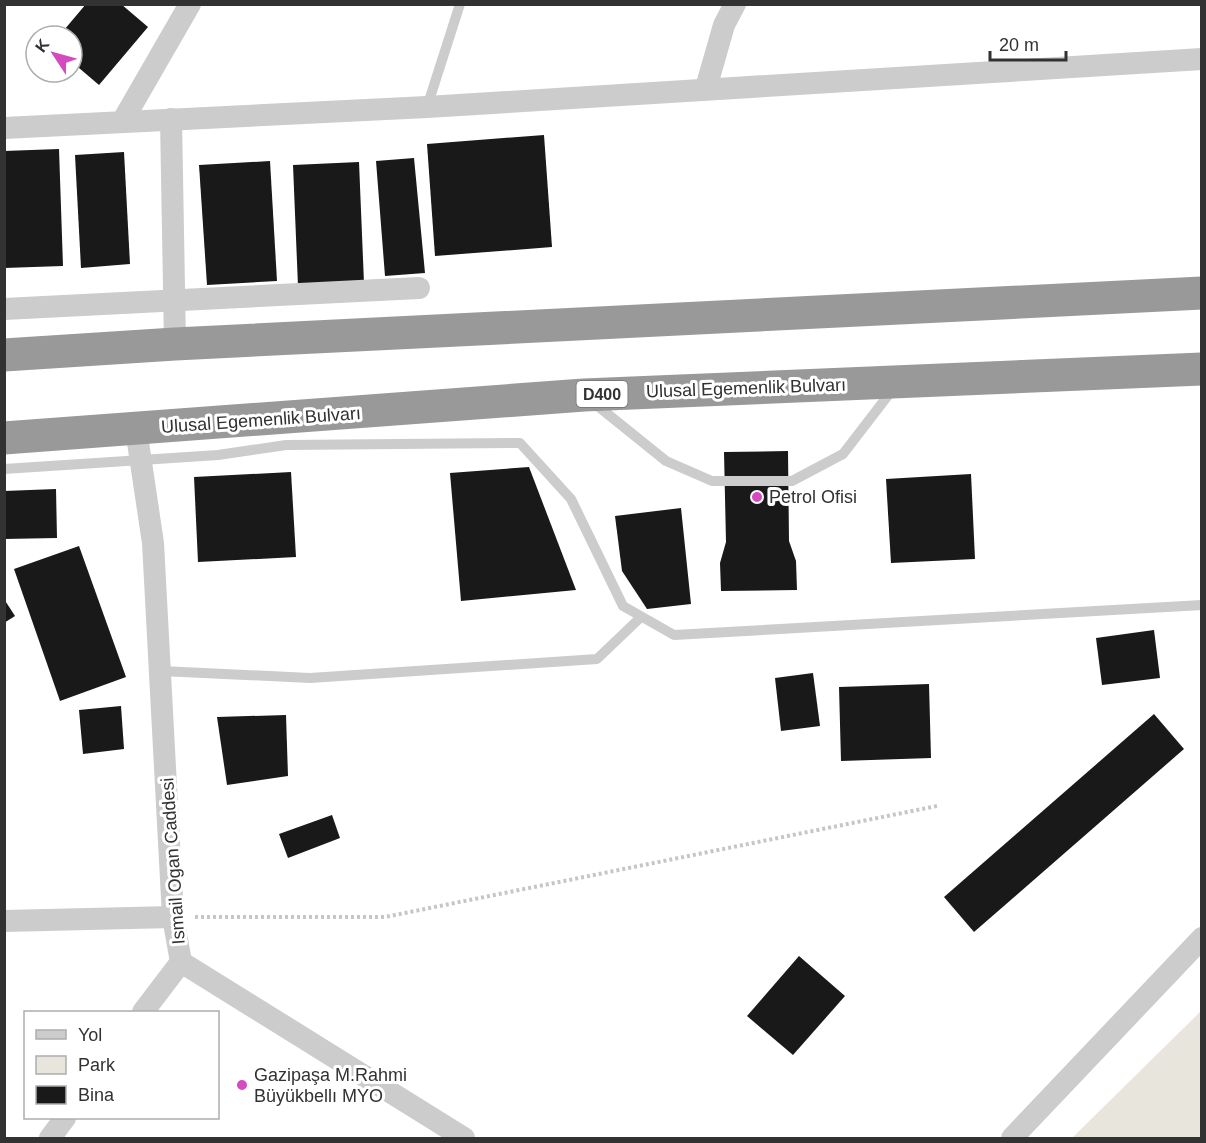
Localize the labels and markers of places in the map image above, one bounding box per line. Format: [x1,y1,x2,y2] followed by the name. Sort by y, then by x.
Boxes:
[769,487,857,507] place label: Petrol Ofisi
[750,490,764,504] marker: Petrol Ofisi
[254,1065,407,1106] place label: Gazipaşa M.Rahmi Büyükbellı MYO
[235,1078,249,1092] marker: Gazipaşa M.Rahmi Büyükbellı MYO

